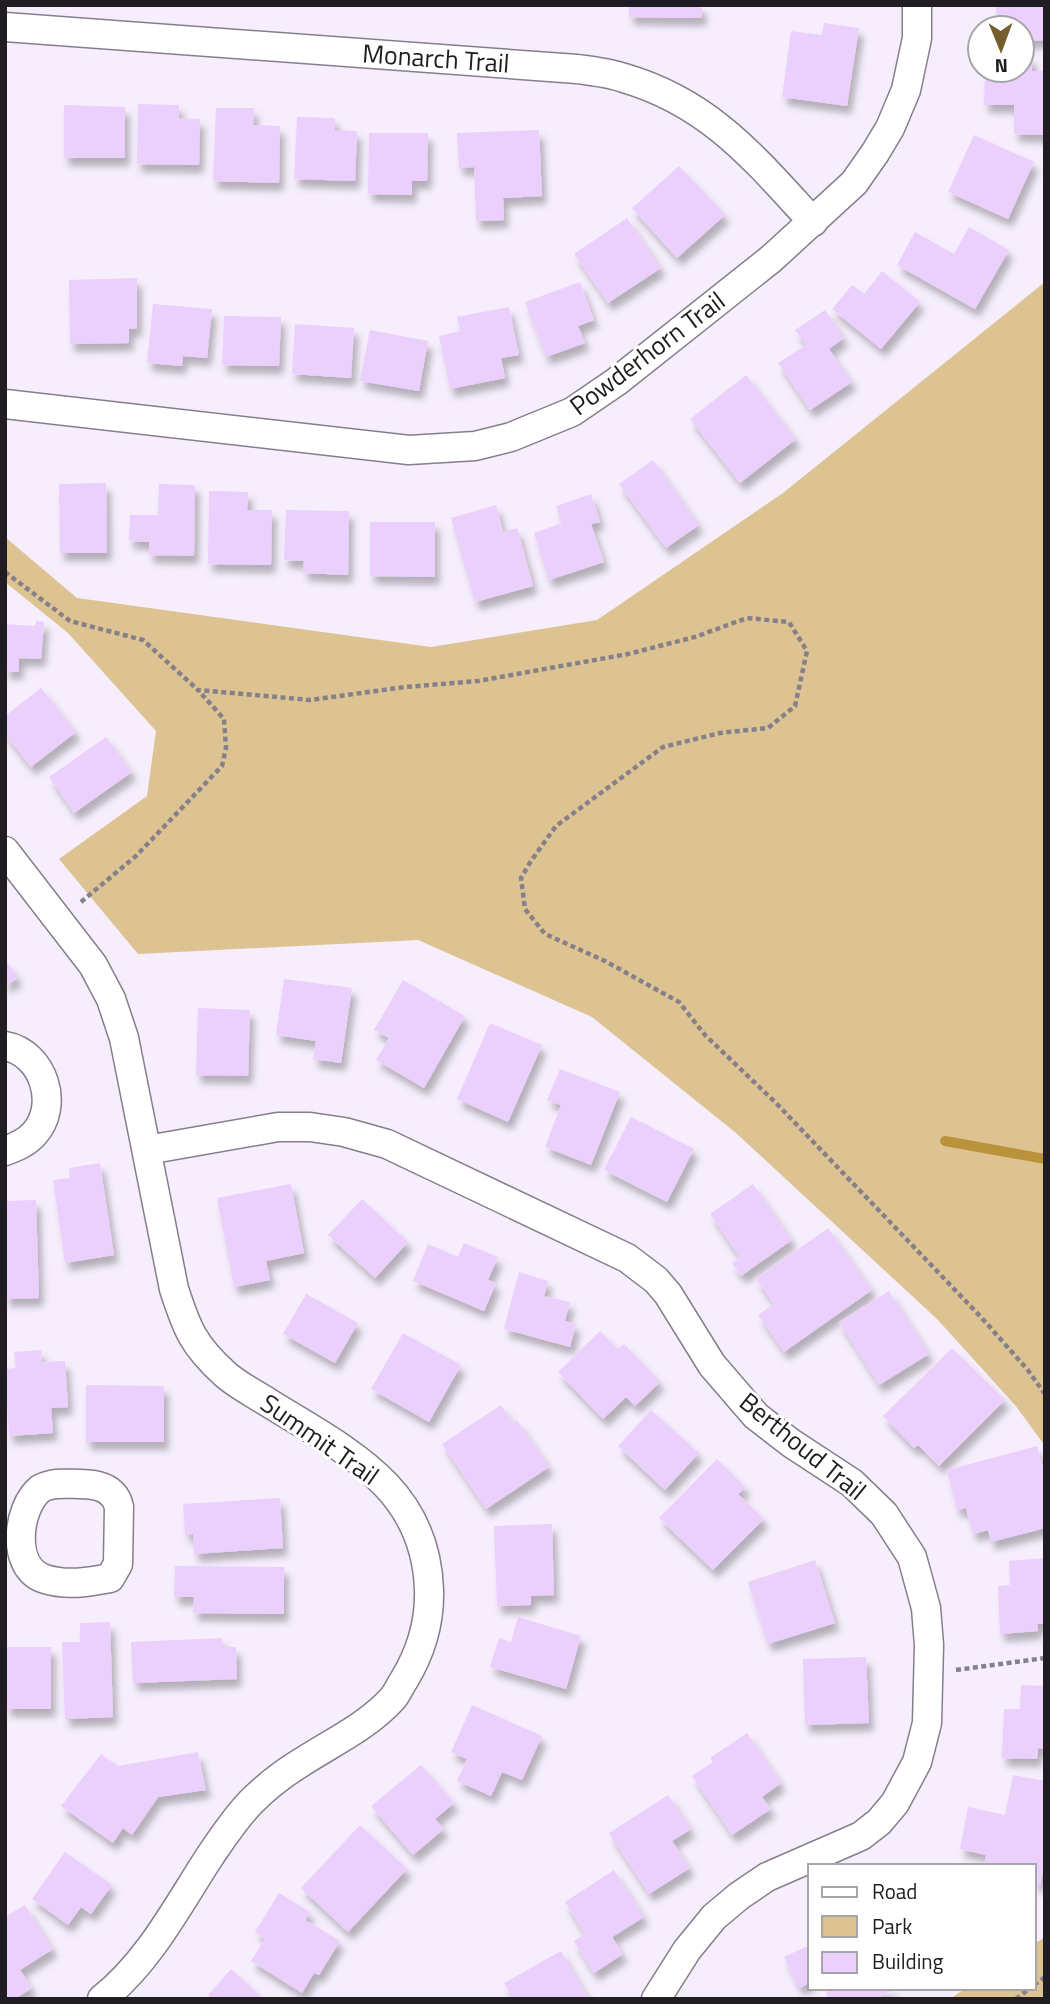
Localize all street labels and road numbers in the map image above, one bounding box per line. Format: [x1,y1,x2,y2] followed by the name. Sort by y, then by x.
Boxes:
[361,33,511,83] street label: Monarch Trail
[561,281,733,425] street label: Powderhorn Trail
[731,1383,875,1509] street label: Berthoud Trail
[253,1384,387,1494] street label: Summit Trail

